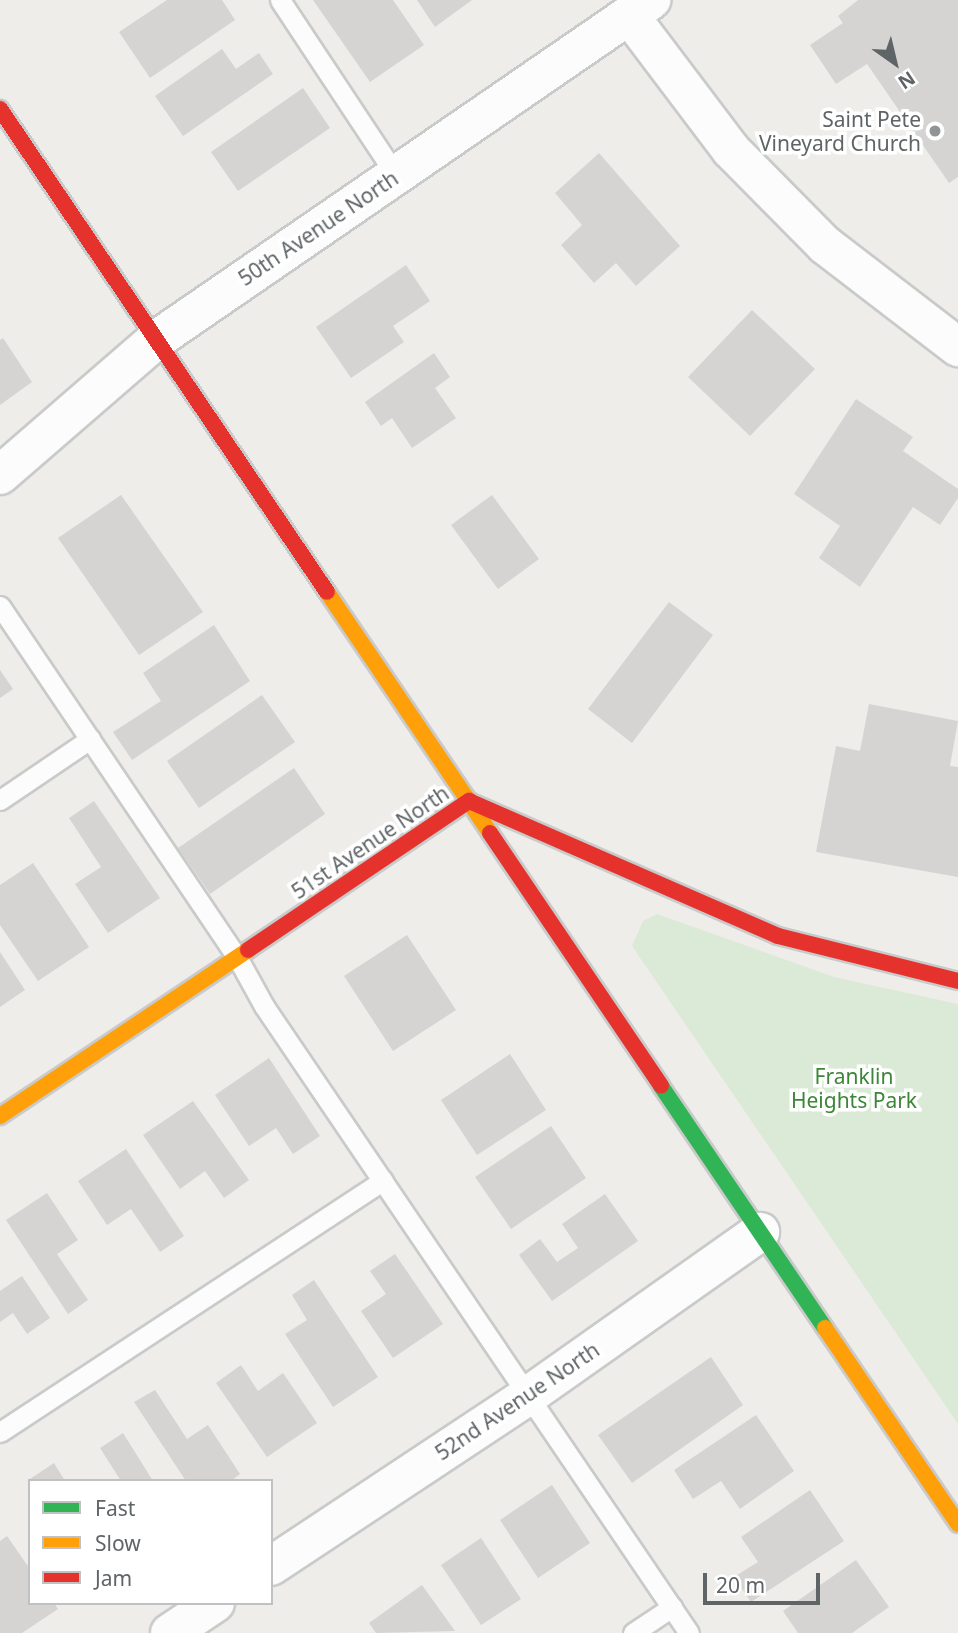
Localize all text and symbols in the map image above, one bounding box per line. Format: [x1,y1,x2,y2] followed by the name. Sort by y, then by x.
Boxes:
[860,28,930,98] north arrow
[893,65,920,96] text: N
[759,106,921,156] place label: Saint Pete Vineyard Church
[927,123,943,139] marker: Saint Pete Vineyard Church
[233,165,403,291] street label: 50th Avenue North
[287,780,453,904] street label: 51st Avenue North
[791,1063,917,1113] park label: Franklin Heights Park
[430,1337,604,1465] street label: 52nd Avenue North
[28,1479,273,1605] legend
[95,1494,135,1522] text: Fast
[95,1529,141,1557] text: Slow
[706,1560,823,1604] scale bar
[95,1564,132,1592] text: Jam
[716,1571,765,1599] text: 20 m

